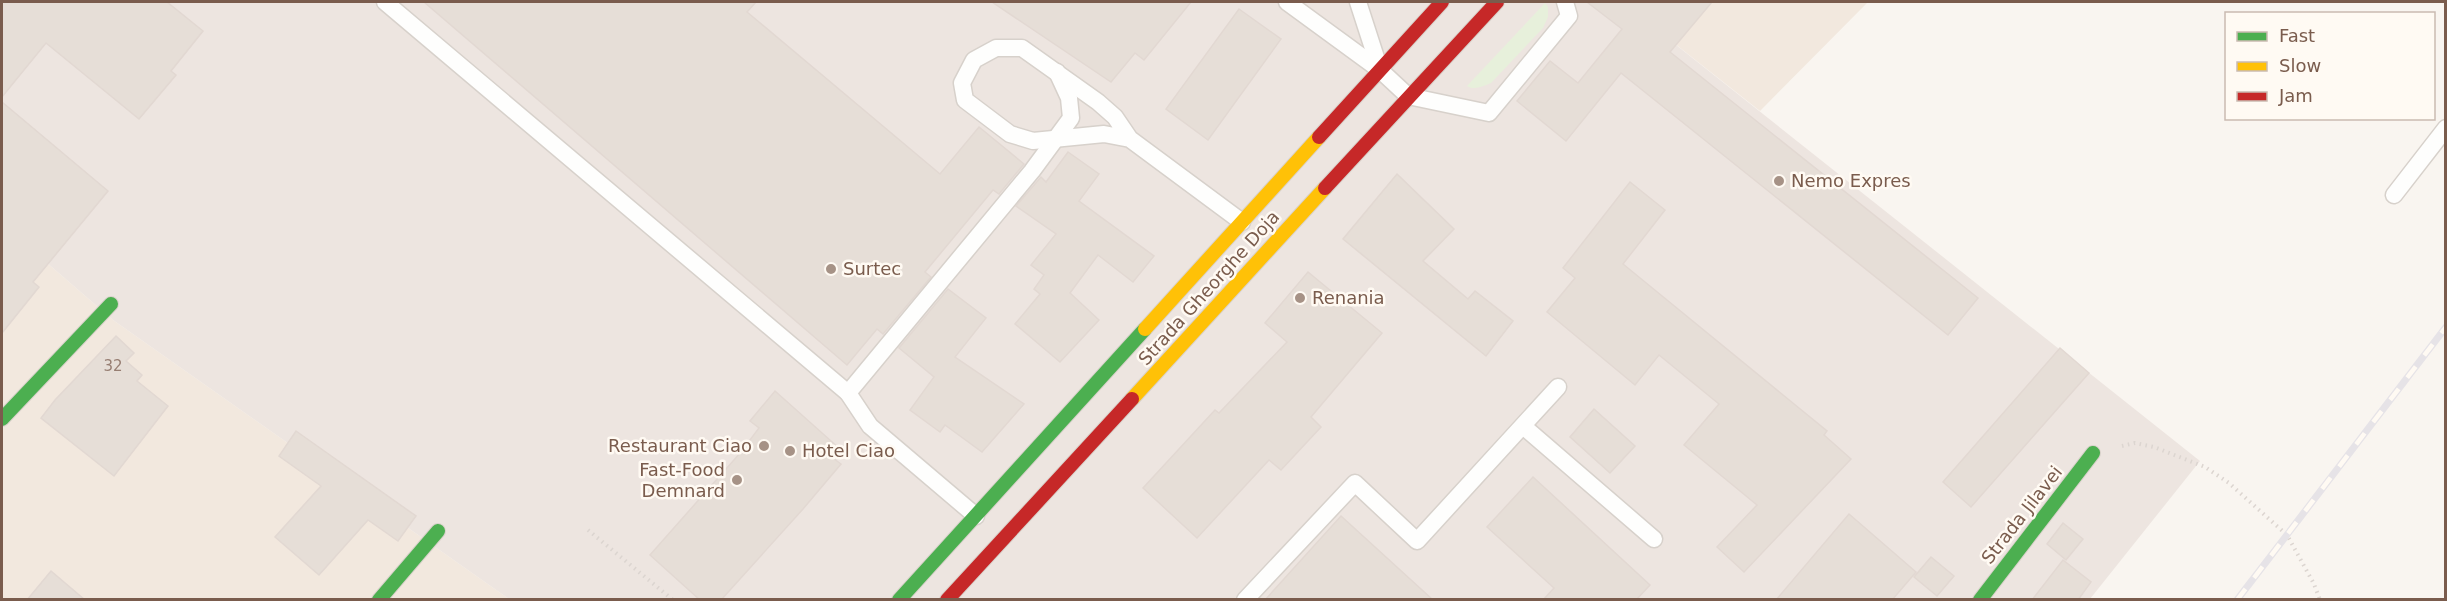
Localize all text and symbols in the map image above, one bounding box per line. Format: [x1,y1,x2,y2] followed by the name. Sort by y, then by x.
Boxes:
[2225,12,2435,120] legend
[2279,25,2315,46] text: Fast
[2279,55,2321,76] text: Slow
[2278,85,2313,106] text: Jam
[1791,170,1911,191] place label: Nemo Expres
[1772,174,1786,188] marker: Nemo Expres
[1134,206,1283,369] street label: Strada Gheorghe Doja
[843,258,901,279] place label: Surtec
[824,262,838,276] marker: Surtec
[1312,287,1385,308] place label: Renania
[1293,291,1307,305] marker: Renania
[103,357,123,375] house number: 32
[608,435,752,456] place label: Restaurant Ciao
[757,439,771,453] marker: Restaurant Ciao
[802,440,895,461] place label: Hotel Ciao
[783,444,797,458] marker: Hotel Ciao
[639,459,725,501] place label: Fast-Food Demnard
[1977,462,2066,568] street label: Strada Jilavei
[730,473,744,487] marker: Fast-Food Demnard

